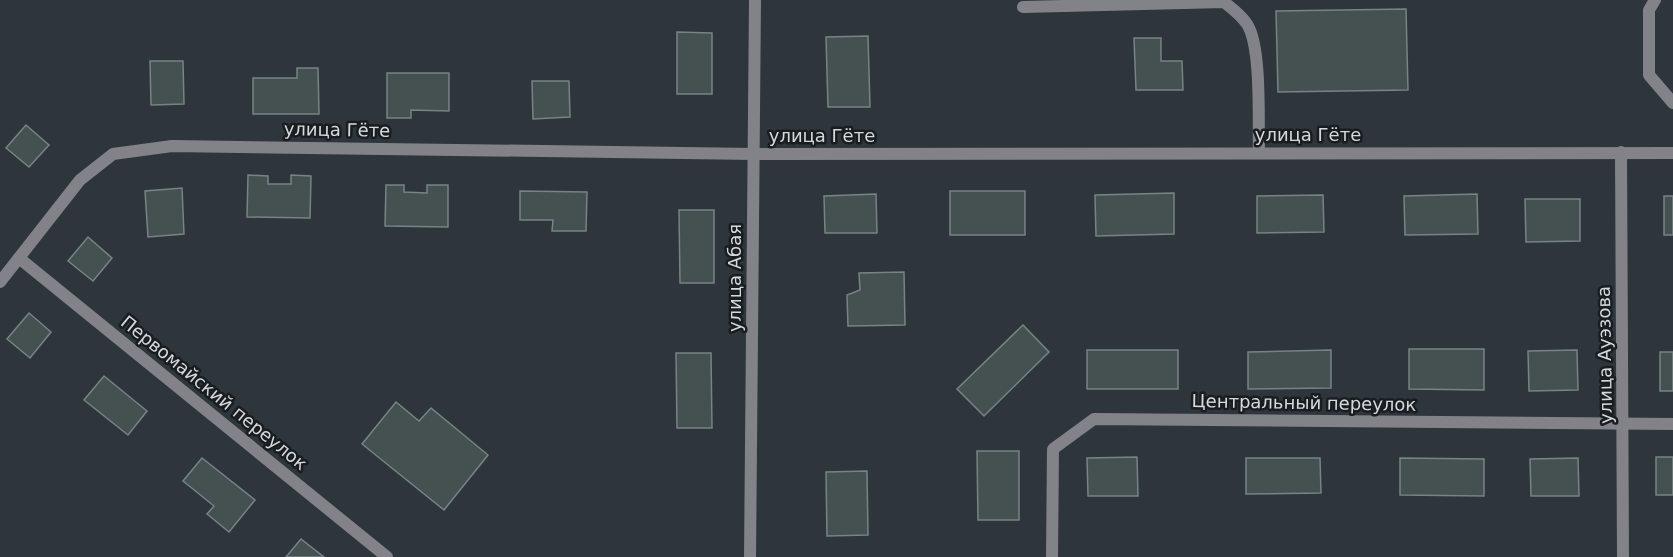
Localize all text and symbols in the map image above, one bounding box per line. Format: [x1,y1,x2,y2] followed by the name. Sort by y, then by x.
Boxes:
[284,118,390,141] street label: улица Гёте
[1255,124,1361,145] street label: улица Гёте
[769,125,875,146] street label: улица Гёте
[724,224,745,332] street label: улица Абая
[1593,286,1616,424] street label: улица Ауэзова
[117,311,312,474] street label: Первомайский переулок
[1192,390,1417,415] street label: Центральный переулок

